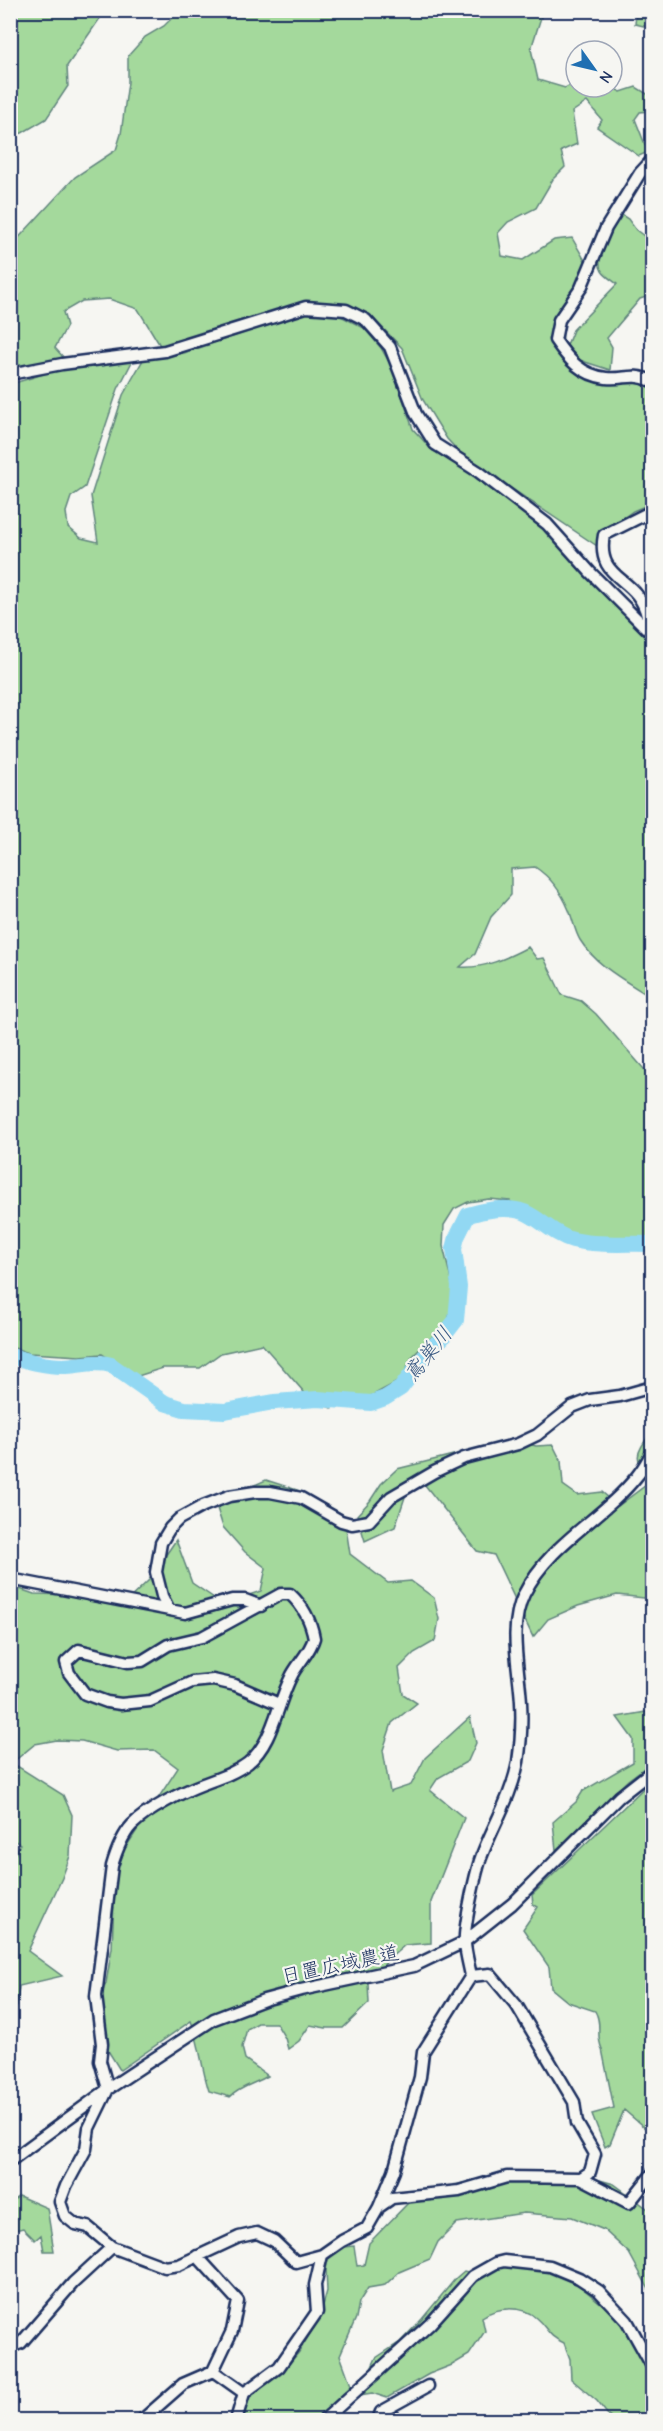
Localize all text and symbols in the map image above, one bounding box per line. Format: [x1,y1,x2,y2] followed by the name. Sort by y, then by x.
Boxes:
[564,39,624,99] north arrow
[595,67,616,86] text: N
[399,1322,457,1386] water label: 鳶巣川
[279,1941,401,1988] street label: 日置広域農道

